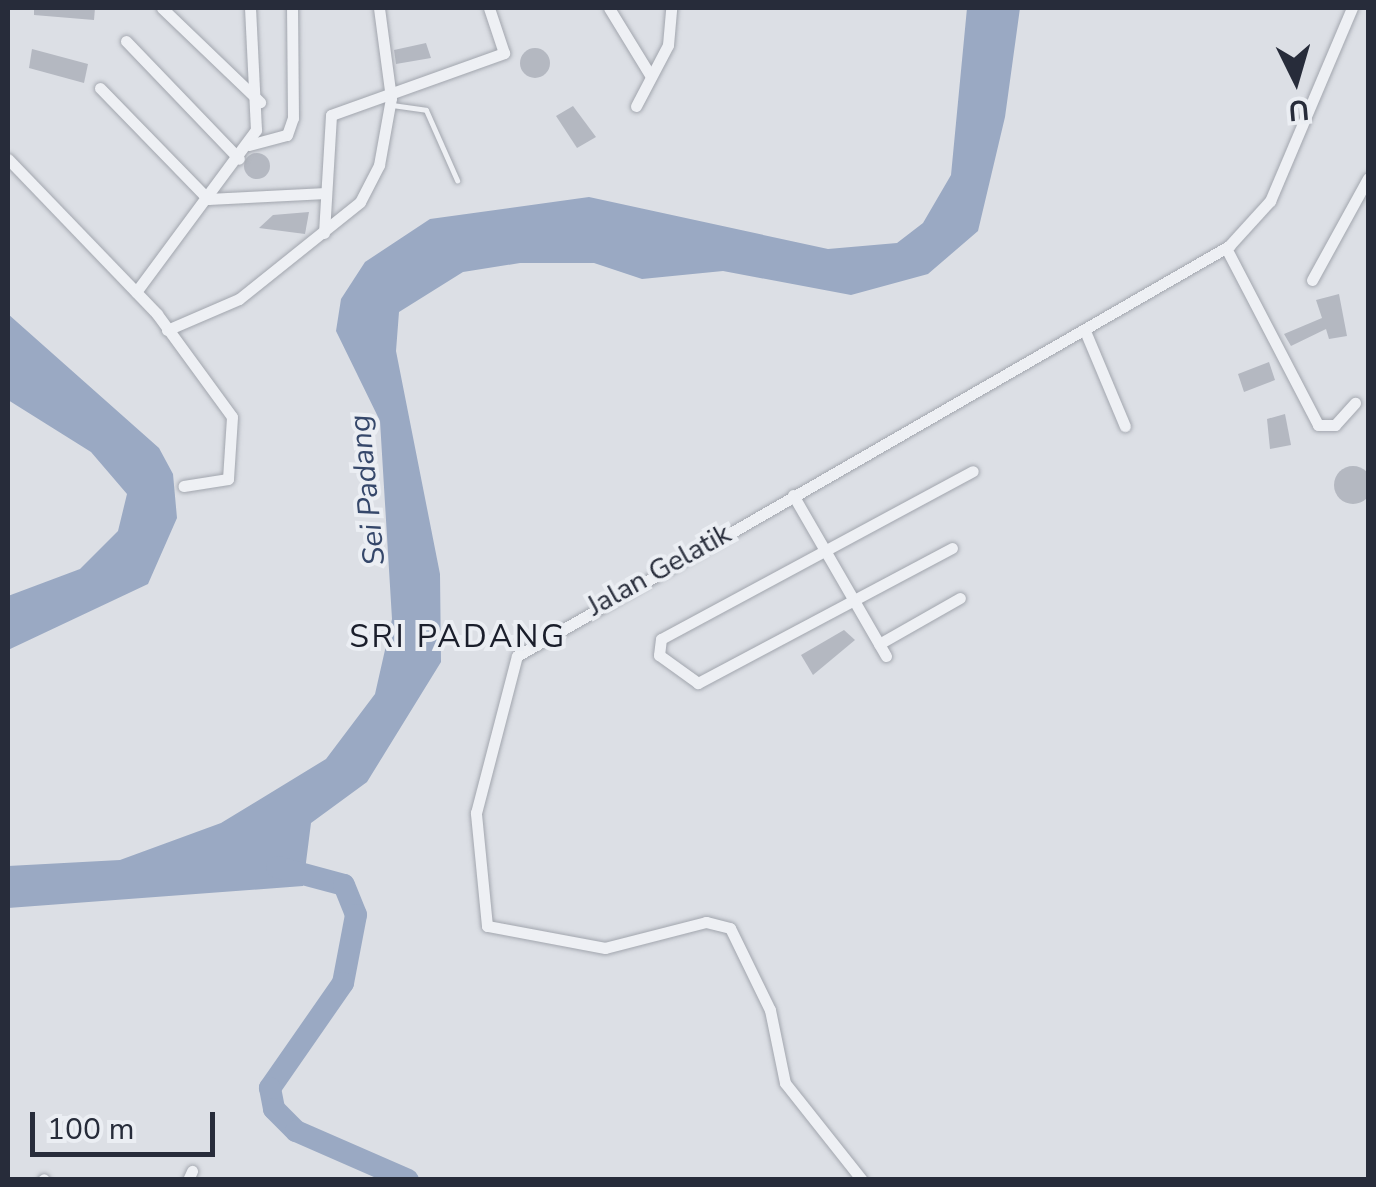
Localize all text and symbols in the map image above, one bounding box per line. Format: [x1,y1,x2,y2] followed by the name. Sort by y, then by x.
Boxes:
[1246,30,1346,130] north arrow
[1287,90,1311,130] text: U
[342,413,394,567] water label: Sei Padang
[581,517,737,623] street label: Jalan Gelatik
[349,618,567,656] district label: SRI PADANG
[35,1092,220,1154] scale bar
[47,1109,134,1150] text: 100 m

